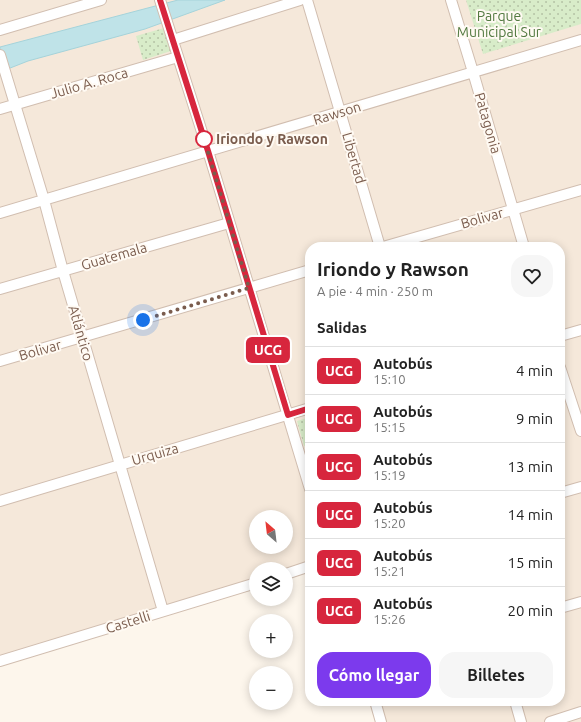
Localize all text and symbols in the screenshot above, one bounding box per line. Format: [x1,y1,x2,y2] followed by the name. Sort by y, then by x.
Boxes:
[457,8,542,40] park label: Parque Municipal Sur
[48,64,130,102] street label: Julio A. Roca
[472,91,504,155] street label: Patagonia
[311,98,363,128] street label: Rawson
[195,130,213,148] marker: Iriondo y Rawson
[216,131,328,147] place label: Iriondo y Rawson
[339,131,369,185] street label: Libertad
[459,204,506,232] street label: Bolivar
[79,239,149,273] street label: Guatemala
[511,255,553,297] button: heart
[317,258,469,280] text: Iriondo y Rawson
[317,284,433,298] text: A pie · 4 min · 250 m
[65,303,97,363] street label: Atlántico
[133,310,153,330] your location
[317,319,367,336] text: Salidas
[17,336,64,364] street label: Bolivar
[245,337,291,363] line badge: UCG
[254,342,282,358] text: UCG
[373,355,433,372] text: Autobús
[516,362,553,379] text: 4 min
[325,363,353,379] text: UCG
[373,372,406,386] text: 15:10
[373,403,433,420] text: Autobús
[516,410,553,427] text: 9 min
[325,411,353,427] text: UCG
[373,420,406,434] text: 15:15
[130,440,180,468] street label: Urquiza
[373,451,433,468] text: Autobús
[507,458,553,475] text: 13 min
[325,459,353,475] text: UCG
[373,468,406,482] text: 15:19
[373,499,433,516] text: Autobús
[507,506,553,523] text: 14 min
[325,507,353,523] text: UCG
[249,510,293,554] north arrow
[249,510,293,710] map controls
[373,516,406,530] text: 15:20
[373,547,433,564] text: Autobús
[507,554,553,571] text: 15 min
[325,555,353,571] text: UCG
[249,562,293,606] button: layers
[373,564,406,578] text: 15:21
[373,595,433,612] text: Autobús
[507,602,553,619] text: 20 min
[325,603,353,619] text: UCG
[104,608,152,636] street label: Castelli
[373,612,406,626] text: 15:26
[249,614,293,658] button: +
[317,652,431,698] button: Cómo llegar
[439,652,553,698] button: Billetes
[249,666,293,710] button: −

